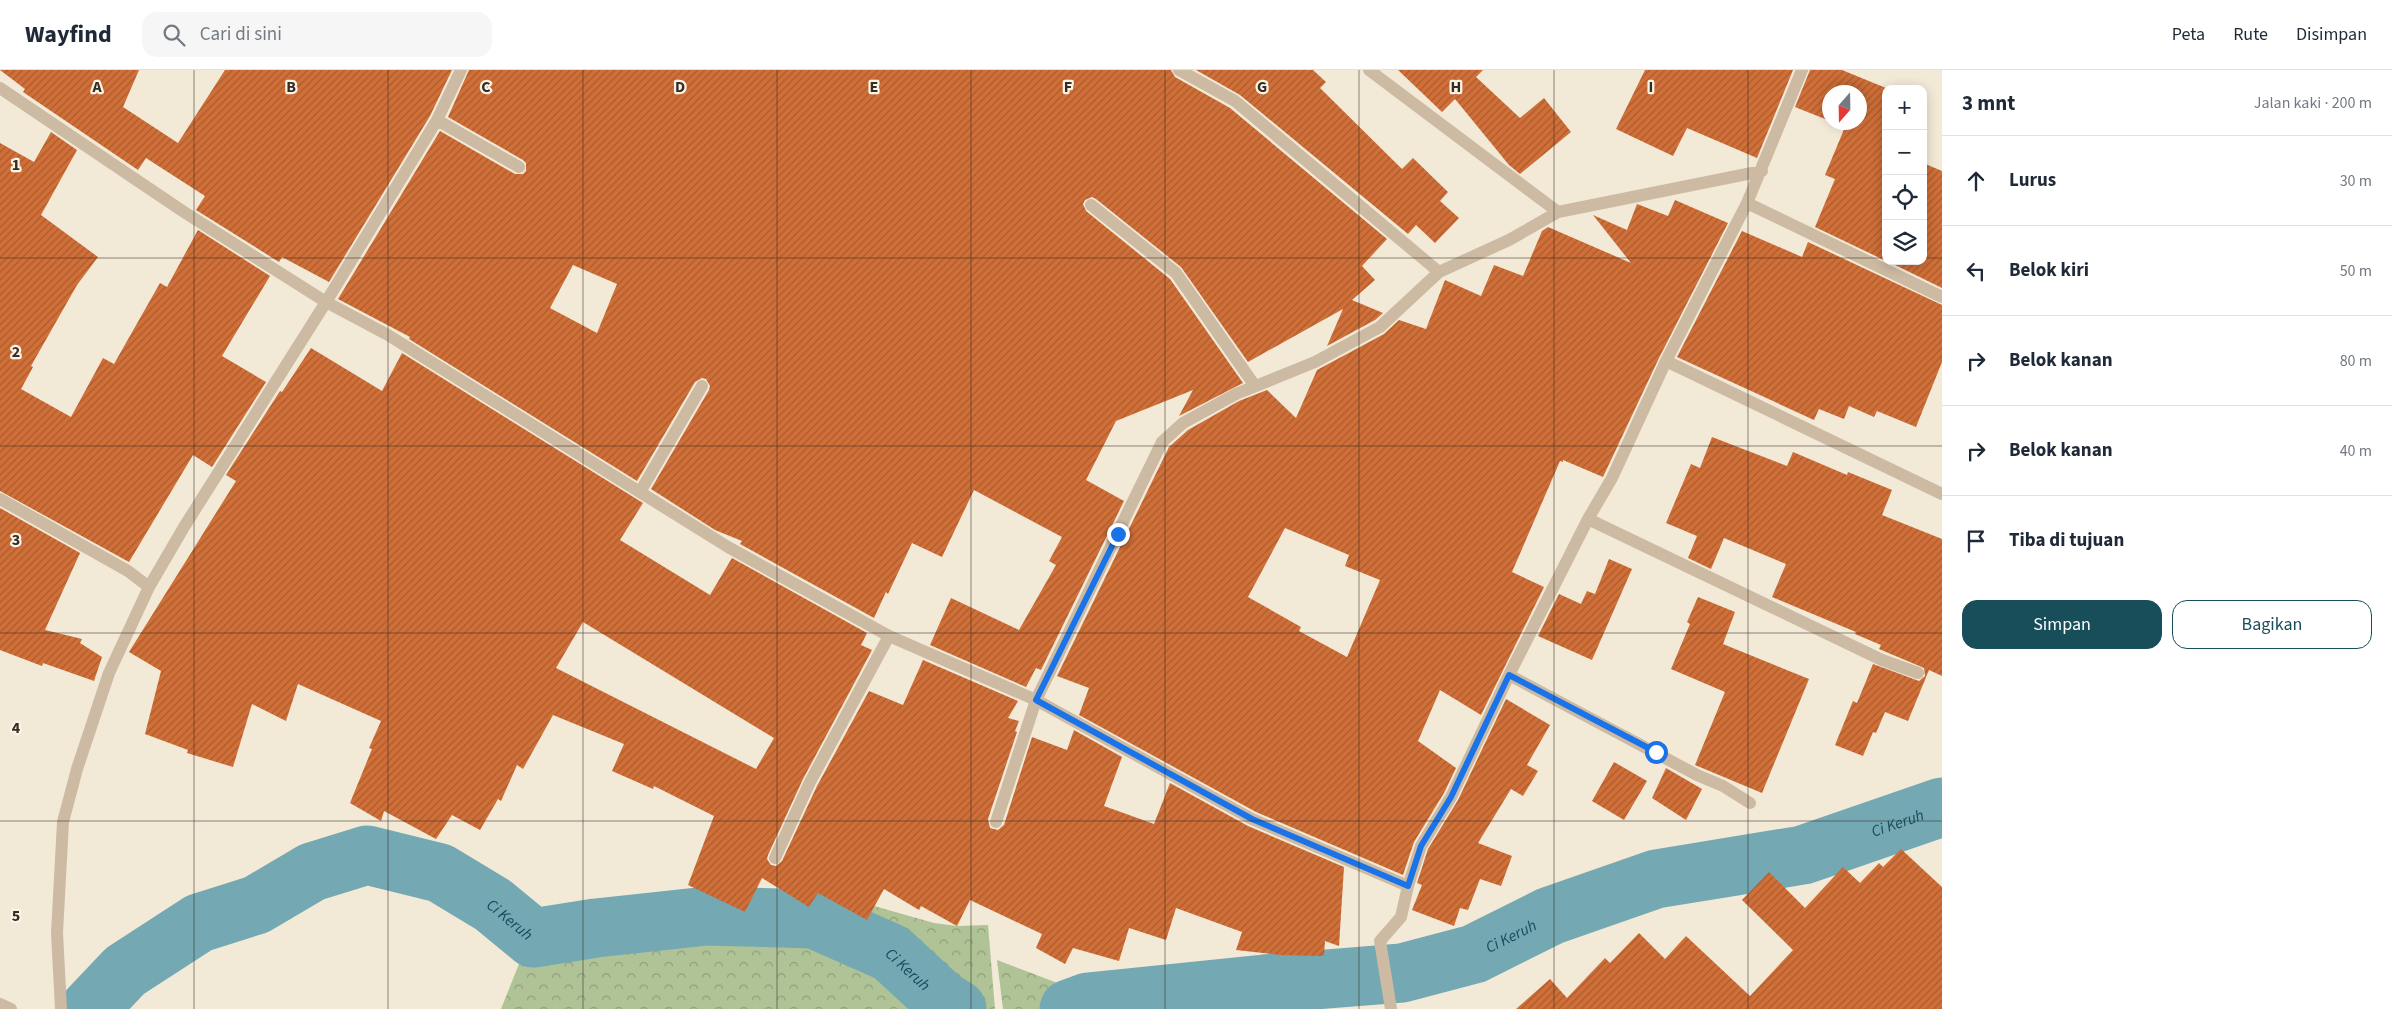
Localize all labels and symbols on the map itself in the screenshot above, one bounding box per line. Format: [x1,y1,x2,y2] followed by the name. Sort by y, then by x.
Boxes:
[91,76,102,98] text: A
[286,76,296,98] text: B
[481,76,491,98] text: C
[675,76,685,98] text: D
[870,76,878,98] text: E
[1064,76,1072,98] text: F
[1257,76,1267,98] text: G
[1451,76,1461,98] text: H
[1649,76,1653,98] text: I
[1822,85,1867,130] north arrow
[12,154,20,176] text: 1
[12,341,20,363] text: 2
[1107,523,1130,546] route end
[12,529,20,551] text: 3
[12,717,21,739] text: 4
[1645,741,1668,764] route start
[1868,804,1927,843] water label: Ci Keruh
[482,894,537,946] water label: Ci Keruh
[12,905,20,927] text: 5
[1482,915,1540,959] water label: Ci Keruh
[880,943,935,996] water label: Ci Keruh

